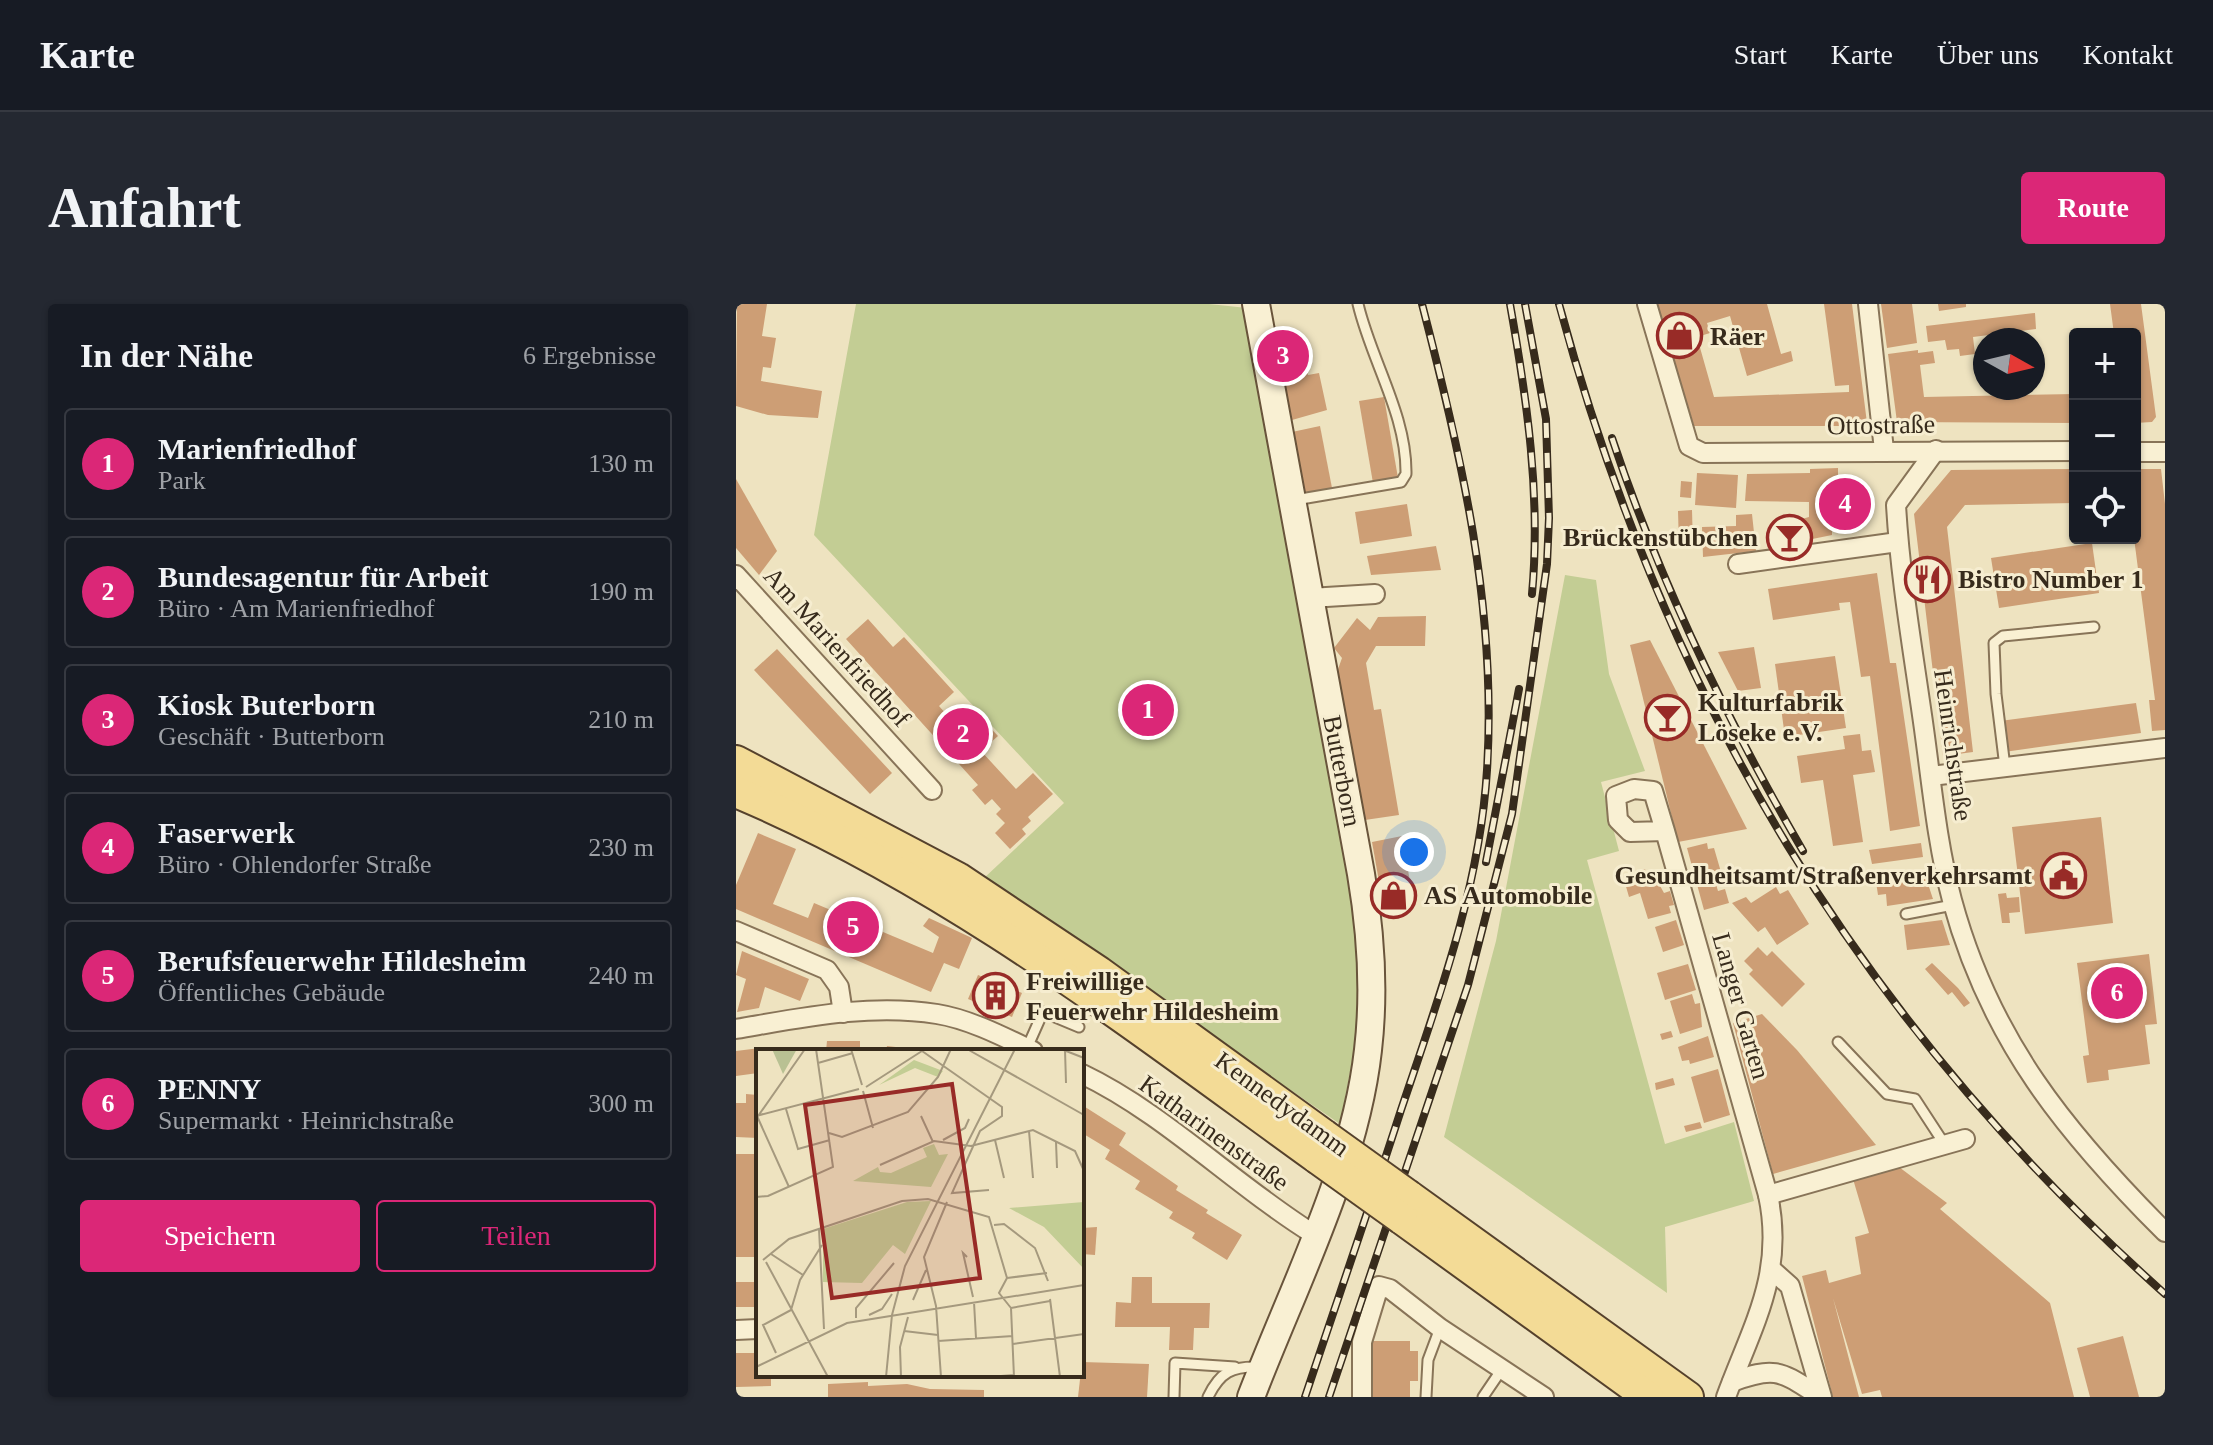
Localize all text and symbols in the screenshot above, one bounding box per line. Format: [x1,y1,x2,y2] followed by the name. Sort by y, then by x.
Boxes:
[40,34,135,76] text: Karte
[1734,39,1787,70] text: Start
[1831,39,1893,70] text: Karte
[1937,39,2039,70] text: Über uns
[2083,39,2173,70] text: Kontakt
[2021,172,2165,244] button: Route
[48,177,241,239] text: Anfahrt
[1655,312,1703,360] shop icon: Räer
[1710,322,1765,351] place label: Räer
[1257,326,1309,386] pin: 3
[1973,328,2045,400] north arrow
[2069,328,2141,544] map controls
[2069,328,2141,400] button: +
[80,337,253,374] text: In der Nähe
[523,341,656,370] text: 6 Ergebnisse
[2069,400,2141,472] button: −
[1827,410,1935,440] street label: Ottostraße
[158,432,356,465] text: Marienfriedhof
[102,449,115,478] text: 1
[588,449,654,478] text: 130 m
[158,466,206,495] text: Park
[2069,472,2141,544] button: locate
[1819,474,1871,534] pin: 4
[1765,513,1813,561] bar icon: Brückenstübchen
[1563,523,1759,552] place label: Brückenstübchen
[1903,555,1951,603] restaurant icon: Bistro Number 1
[158,560,489,593] text: Bundesagentur für Arbeit
[758,561,916,733] street label: Am Marienfriedhof
[1958,565,2143,594] place label: Bistro Number 1
[102,577,115,606] text: 2
[588,577,654,606] text: 190 m
[158,594,435,623] text: Büro · Am Marienfriedhof
[1928,667,1978,823] street label: Heinrichstraße
[1122,680,1174,740] pin: 1
[158,688,376,721] text: Kiosk Buterborn
[1698,688,1844,747] place label: Kulturfabrik Löseke e.V.
[1643,693,1691,741] bar icon: Kulturfabrik Löseke e.V.
[937,704,989,764] pin: 2
[102,705,115,734] text: 3
[588,705,654,734] text: 210 m
[1317,713,1367,829] street label: Butterborn
[158,722,385,751] text: Geschäft · Butterborn
[158,816,295,849] text: Faserwerk
[1394,832,1434,872] your location
[102,833,115,862] text: 4
[588,833,654,862] text: 230 m
[158,850,432,879] text: Büro · Ohlendorfer Straße
[2039,851,2087,899] public building icon: Gesundheitsamt/Straßenverkehrsamt
[1615,861,2032,890] place label: Gesundheitsamt/Straßenverkehrsamt
[1369,871,1417,919] shop icon: AS Automobile
[1424,881,1592,910] place label: AS Automobile
[827,897,879,957] pin: 5
[1706,929,1776,1083] street label: Langer Garten
[158,944,527,977] text: Berufsfeuerwehr Hildesheim
[102,961,115,990] text: 5
[588,961,654,990] text: 240 m
[2091,963,2143,1023] pin: 6
[1026,967,1279,1026] place label: Freiwillige Feuerwehr Hildesheim
[971,972,1019,1020] building icon: Freiwillige Feuerwehr Hildesheim
[158,978,385,1007] text: Öffentliches Gebäude
[1209,1046,1355,1162] street label: Kennedydamm
[756,1049,1084,1377] inset map
[1134,1069,1294,1197] street label: Katharinenstraße
[158,1072,261,1105] text: PENNY
[102,1089,115,1118] text: 6
[588,1089,654,1118] text: 300 m
[158,1106,454,1135] text: Supermarkt · Heinrichstraße
[80,1200,360,1272] button: Speichern
[376,1200,656,1272] button: Teilen

